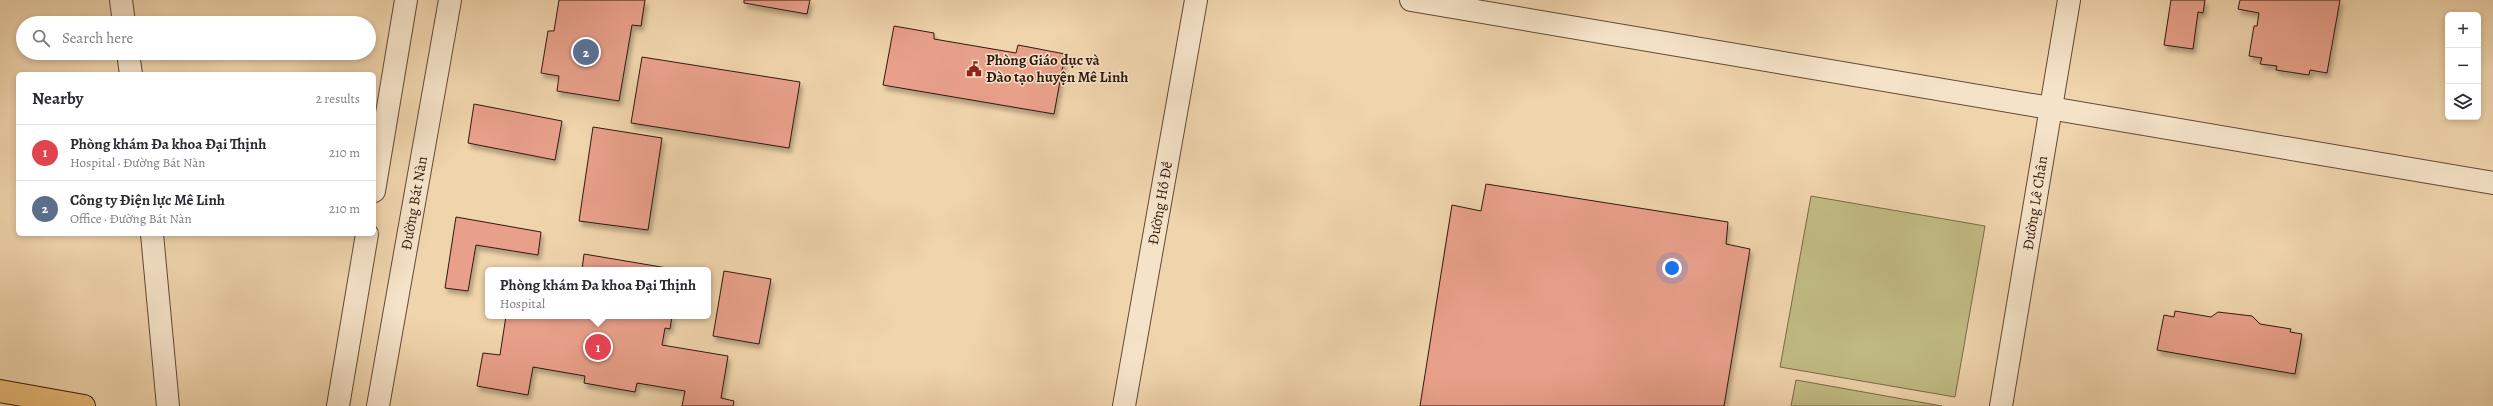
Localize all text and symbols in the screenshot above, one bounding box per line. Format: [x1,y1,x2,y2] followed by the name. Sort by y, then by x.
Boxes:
[2445,12,2481,120] map controls
[2445,12,2481,48] button: +
[16,16,376,60] search box
[30,27,52,49] icon: search
[62,28,133,48] text: Search here
[573,37,599,67] pin: 2
[2445,48,2481,84] button: −
[986,50,1129,87] place label: Phòng Giáo dục và Đào tạo huyện Mê Linh
[965,60,983,78] public building icon: Phòng Giáo dục và Đào tạo huyện Mê Linh
[2445,84,2481,120] button: layers
[32,87,83,110] text: Nearby
[316,90,360,107] text: 2 results
[70,134,266,154] text: Phòng khám Đa khoa Đại Thịnh
[43,144,47,161] text: 1
[329,144,360,161] text: 210 m
[70,154,205,171] text: Hospital · Đường Bát Nàn
[396,154,432,252] street label: Đường Bát Nàn
[2018,154,2052,252] street label: Đường Lê Chân
[1143,159,1177,246] street label: Đường Hồ Đề
[70,190,225,210] text: Công ty Điện lực Mê Linh
[42,200,48,217] text: 2
[329,200,360,217] text: 210 m
[70,210,192,227] text: Office · Đường Bát Nàn
[1662,258,1682,278] your location
[485,267,711,319] popup
[500,275,696,295] text: Phòng khám Đa khoa Đại Thịnh
[500,295,545,312] text: Hospital
[585,332,611,362] pin: 1

